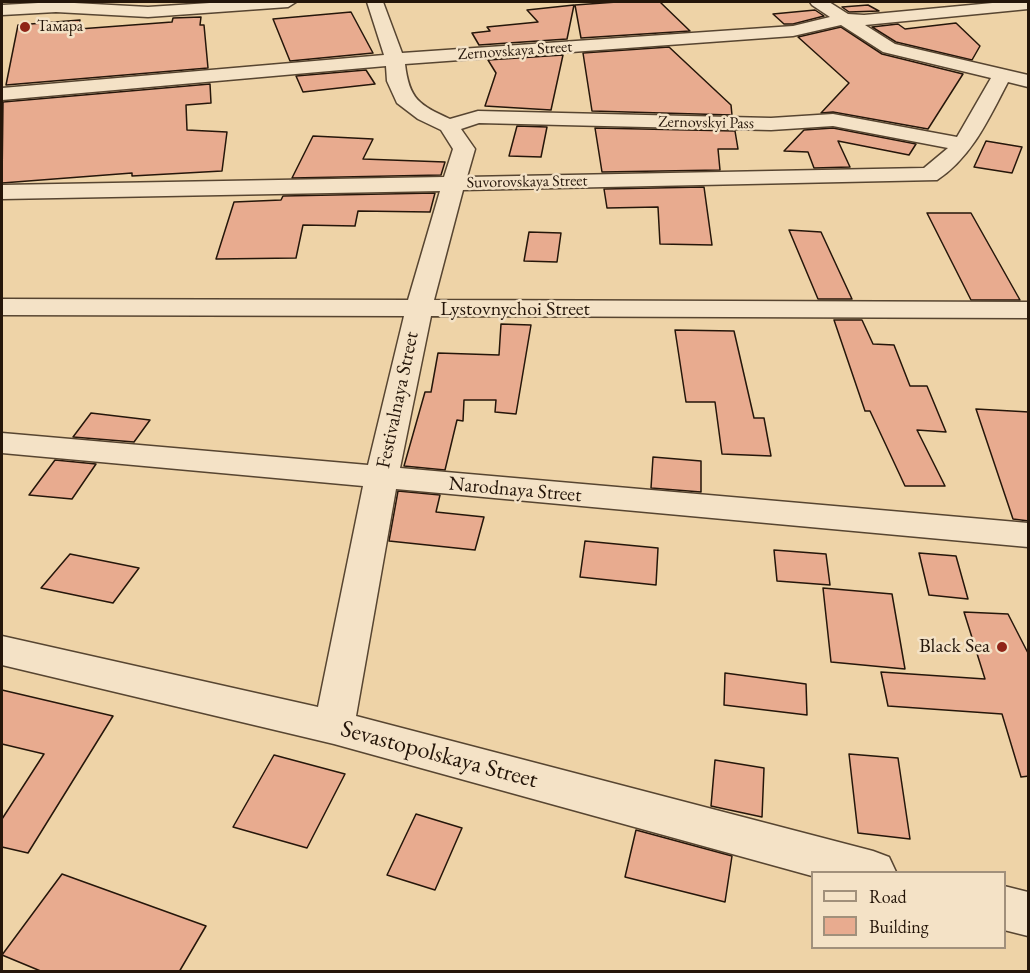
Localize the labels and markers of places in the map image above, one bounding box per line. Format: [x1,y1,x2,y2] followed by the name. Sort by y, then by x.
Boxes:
[37,17,83,37] place label: Тамара
[18,20,32,34] marker: Тамара
[919,635,990,659] place label: Black Sea
[995,640,1009,654] marker: Black Sea

